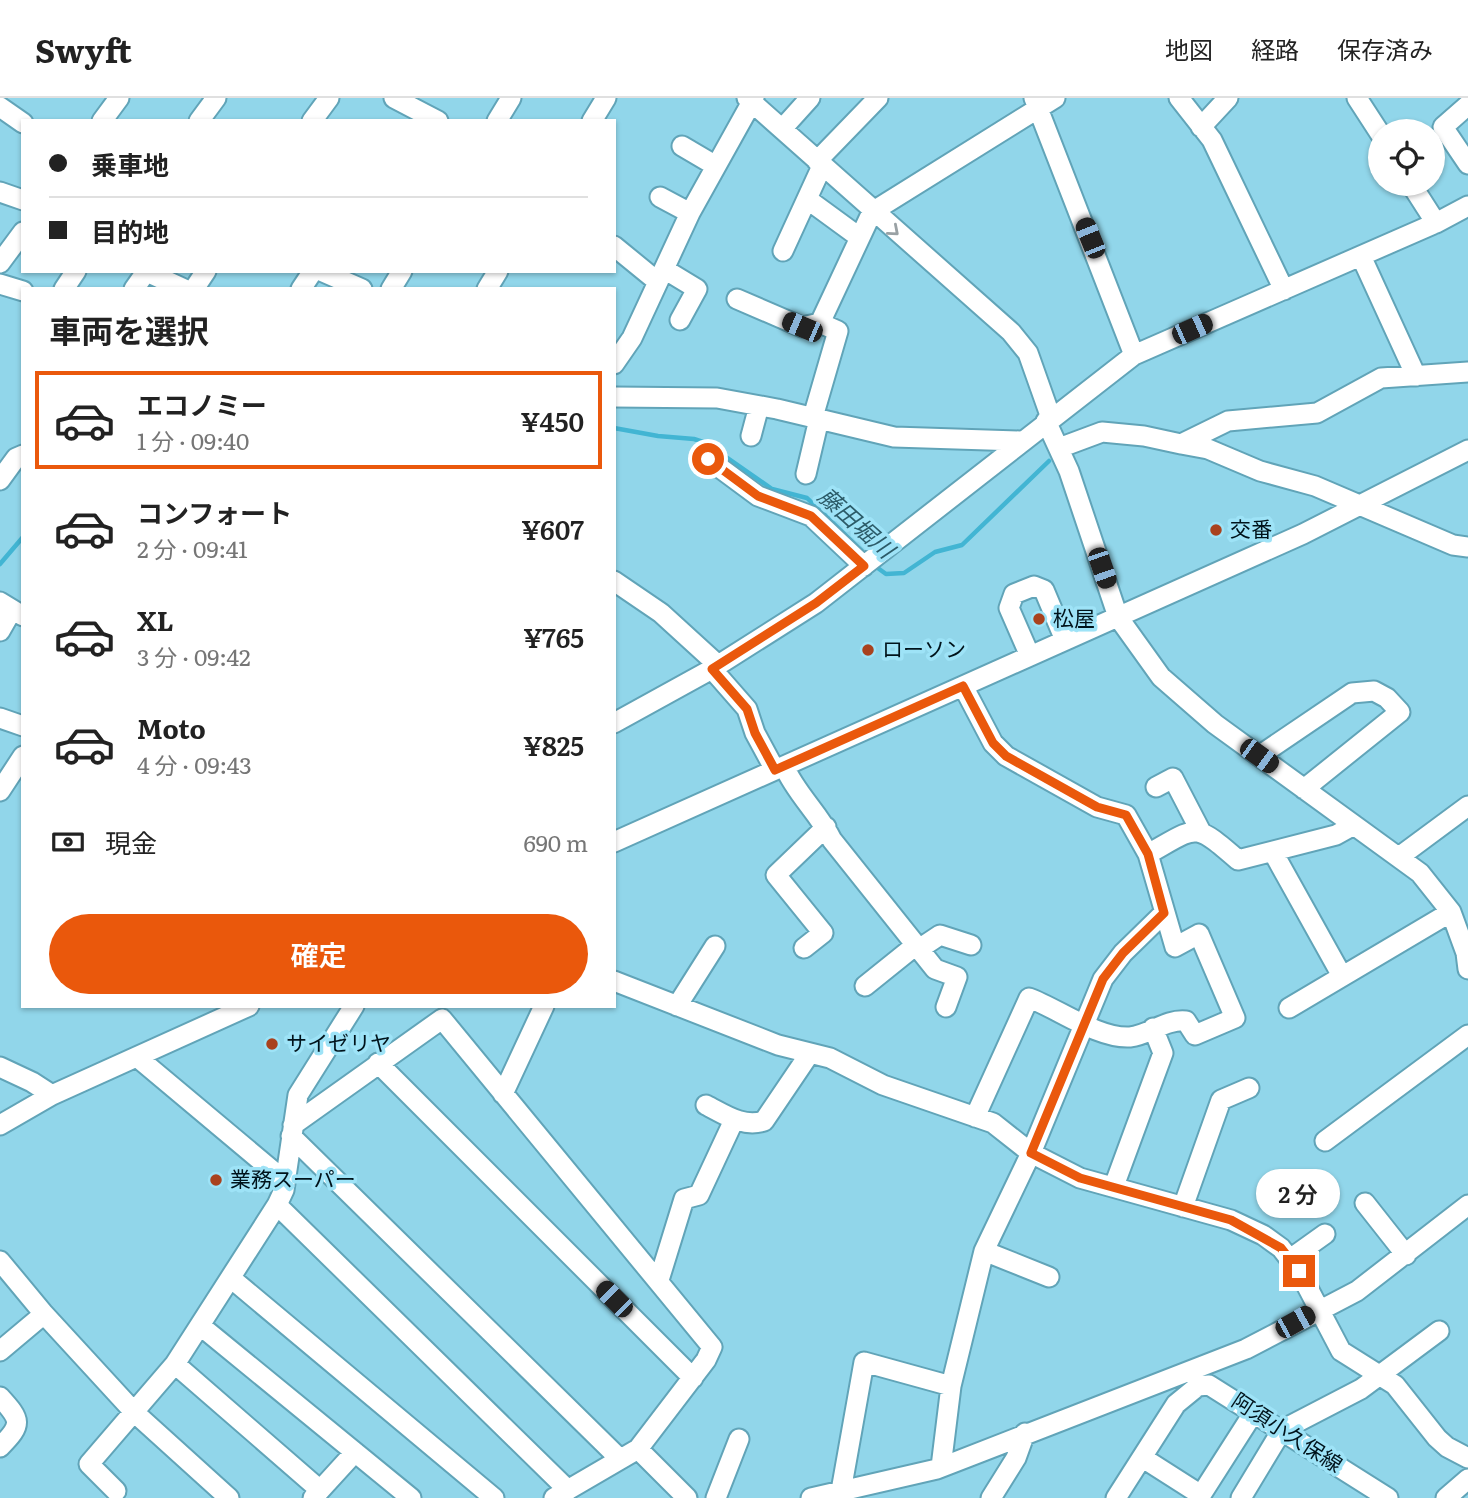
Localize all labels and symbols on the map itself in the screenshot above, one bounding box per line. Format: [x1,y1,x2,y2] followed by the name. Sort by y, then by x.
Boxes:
[1073,215,1108,261] car
[886,222,899,235] one-way arrow
[779,309,826,345] car
[1169,311,1216,347] car
[692,443,724,475] route start
[812,478,905,567] water label: 藤田堀川
[1230,512,1272,543] place label: 交番
[1208,522,1224,538] marker: 交番
[1086,545,1119,591] car
[1053,601,1095,632] place label: 松屋
[1031,611,1047,627] marker: 松屋
[882,632,966,663] place label: ローソン
[860,642,876,658] marker: ローソン
[1236,735,1283,777] car
[286,1026,391,1057] place label: サイゼリヤ
[264,1036,280,1052] marker: サイゼリヤ
[230,1162,356,1193] place label: 業務スーパー
[1257,1170,1341,1218] callout: 2 分
[208,1172,224,1188] marker: 業務スーパー
[1283,1255,1315,1287] route end
[592,1277,637,1321] car
[1272,1303,1319,1341] car
[1227,1384,1350,1478] street label: 阿須小久保線

